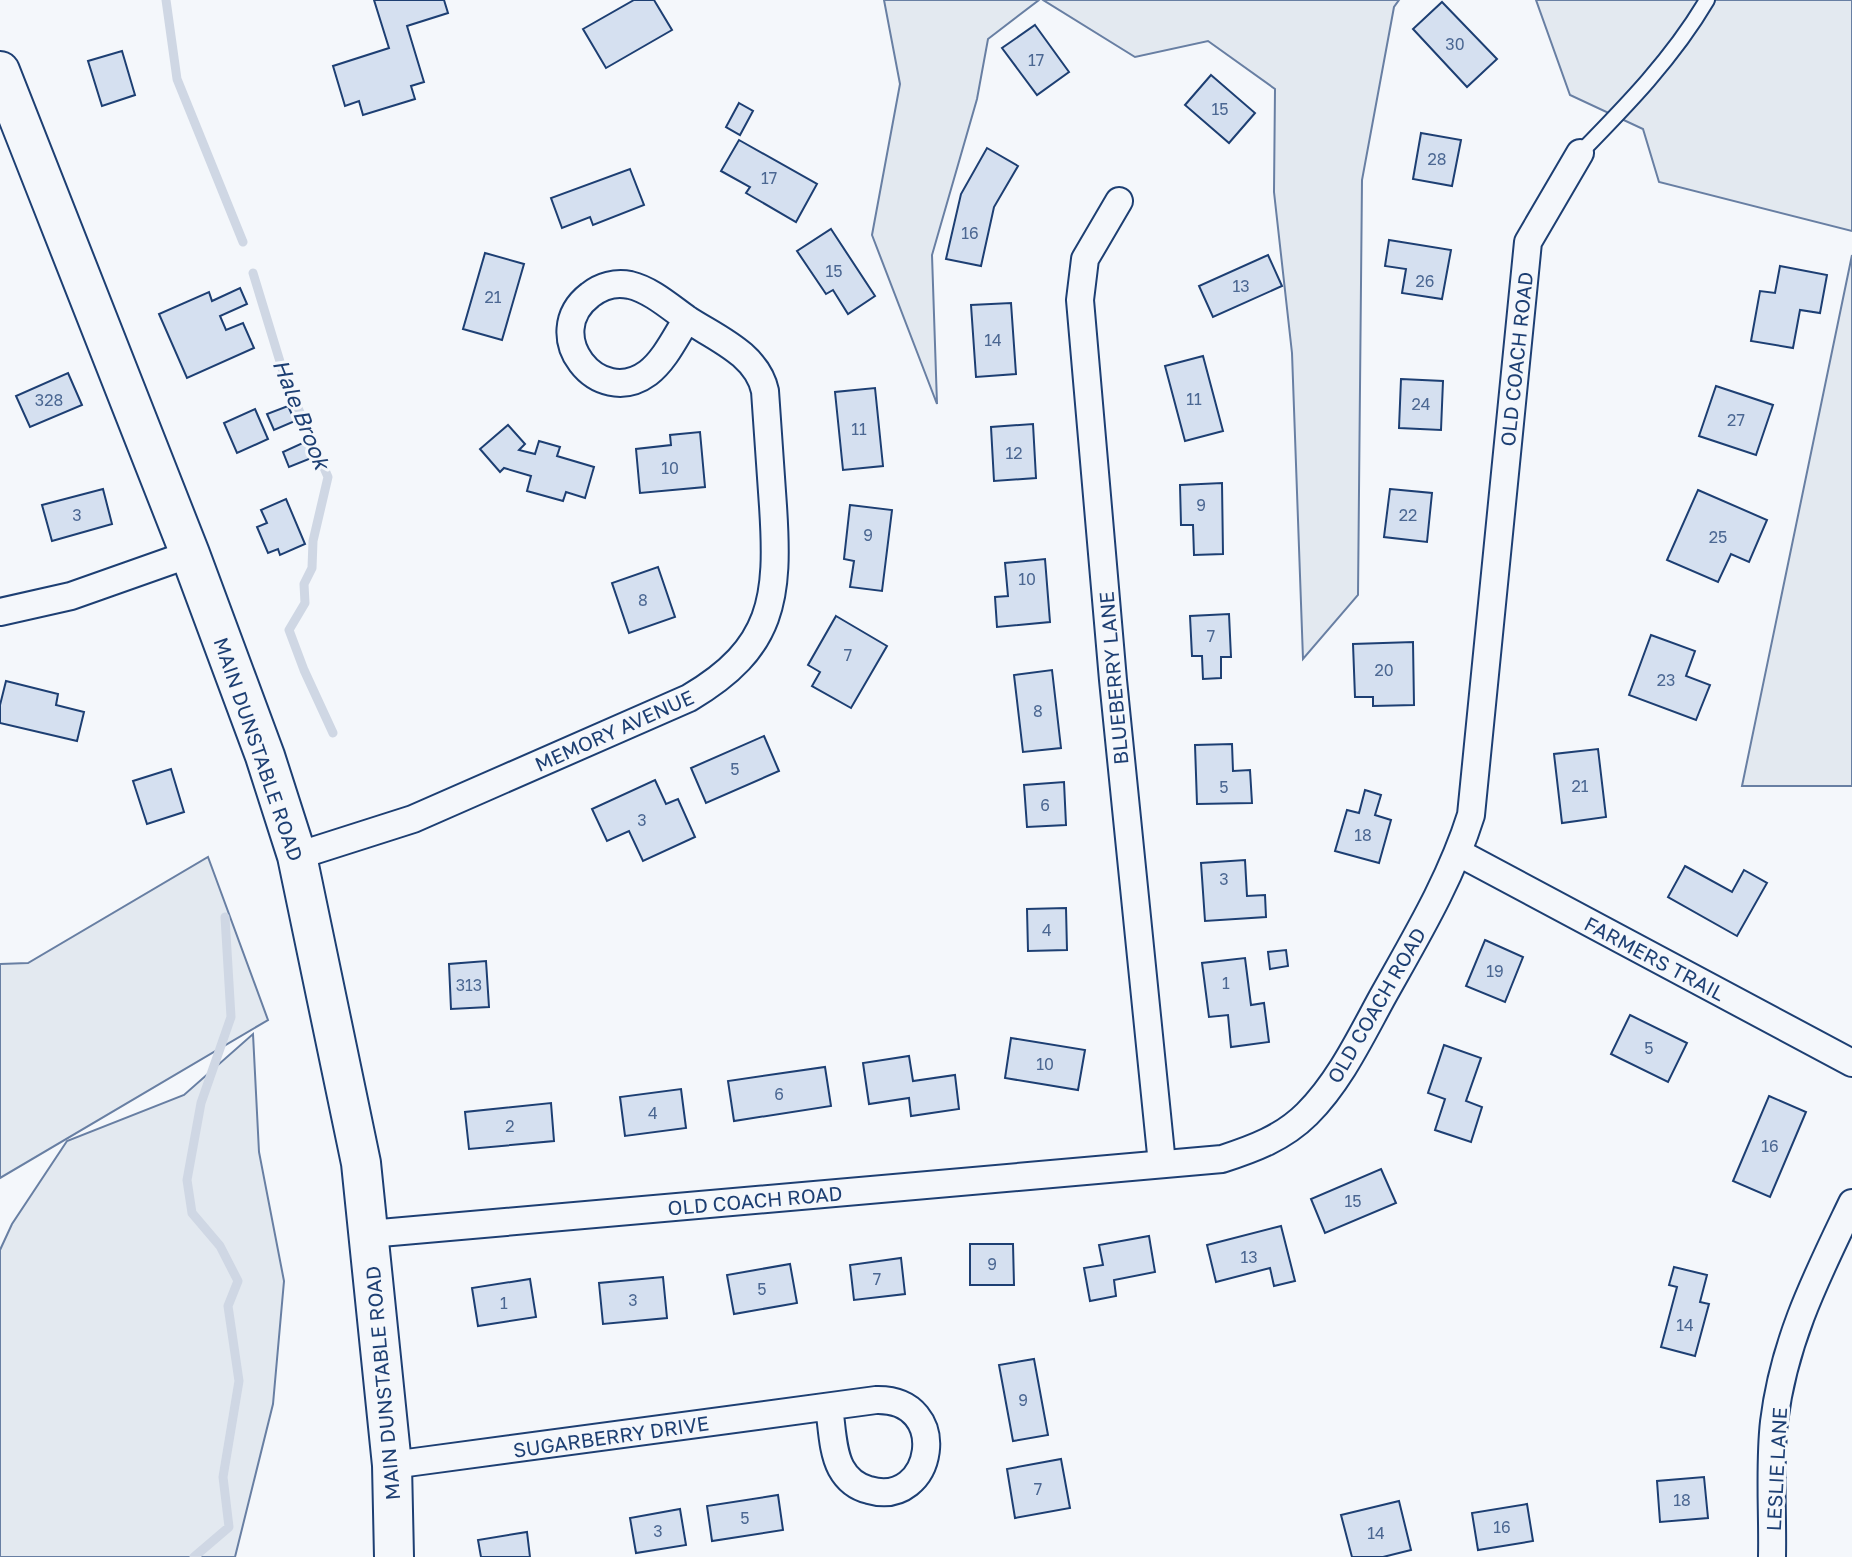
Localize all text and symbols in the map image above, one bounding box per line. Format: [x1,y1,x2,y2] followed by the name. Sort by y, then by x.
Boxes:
[1445,34,1465,54] house number: 30
[1028,50,1044,70] house number: 17
[1211,99,1229,119] house number: 15
[1427,149,1447,169] house number: 28
[761,168,777,188] house number: 17
[961,223,979,243] house number: 16
[825,261,843,281] house number: 15
[1416,271,1434,291] house number: 26
[1495,271,1537,447] street label: OLD COACH ROAD
[1232,276,1250,296] house number: 13
[484,287,502,307] house number: 21
[984,330,1002,350] house number: 14
[268,355,337,475] water label: Hale Brook
[1186,389,1202,409] house number: 11
[35,390,63,410] house number: 328
[1411,394,1431,414] house number: 24
[1727,410,1745,430] house number: 27
[851,419,867,439] house number: 11
[1005,443,1023,463] house number: 12
[661,458,679,478] house number: 10
[1196,495,1206,515] house number: 9
[72,505,82,525] house number: 3
[1399,505,1417,525] house number: 22
[863,525,873,545] house number: 9
[1709,527,1727,547] house number: 25
[1018,569,1036,589] house number: 10
[638,590,648,610] house number: 8
[1093,590,1133,766] street label: BLUEBERRY LANE
[1207,626,1215,646] house number: 7
[209,634,309,864] street label: MAIN DUNSTABLE ROAD
[844,645,852,665] house number: 7
[1374,660,1394,680] house number: 20
[1657,670,1675,690] house number: 23
[531,684,697,776] street label: MEMORY AVENUE
[1033,701,1043,721] house number: 8
[730,759,740,779] house number: 5
[1571,776,1589,796] house number: 21
[1219,777,1229,797] house number: 5
[1040,795,1050,815] house number: 6
[637,810,647,830] house number: 3
[1354,825,1372,845] house number: 18
[1219,869,1229,889] house number: 3
[1581,911,1729,1005] street label: FARMERS TRAIL
[1042,920,1052,940] house number: 4
[1322,923,1430,1087] street label: OLD COACH ROAD
[1486,961,1504,981] house number: 19
[1222,973,1230,993] house number: 1
[456,975,482,995] house number: 313
[1644,1038,1654,1058] house number: 5
[1036,1054,1054,1074] house number: 10
[774,1084,784,1104] house number: 6
[648,1103,658,1123] house number: 4
[505,1116,515,1136] house number: 2
[1761,1136,1779,1156] house number: 16
[667,1180,843,1220] street label: OLD COACH ROAD
[1344,1191,1362,1211] house number: 15
[1240,1247,1258,1267] house number: 13
[987,1254,997,1274] house number: 9
[360,1265,404,1501] street label: MAIN DUNSTABLE ROAD
[873,1269,881,1289] house number: 7
[757,1279,767,1299] house number: 5
[628,1290,638,1310] house number: 3
[500,1293,508,1313] house number: 1
[1676,1315,1694,1335] house number: 14
[1018,1390,1028,1410] house number: 9
[1761,1406,1791,1532] street label: LESLIE LANE
[511,1410,711,1462] street label: SUGARBERRY DRIVE
[1034,1479,1042,1499] house number: 7
[1673,1490,1691,1510] house number: 18
[740,1508,750,1528] house number: 5
[1493,1517,1511,1537] house number: 16
[653,1521,663,1541] house number: 3
[1367,1523,1385,1543] house number: 14

